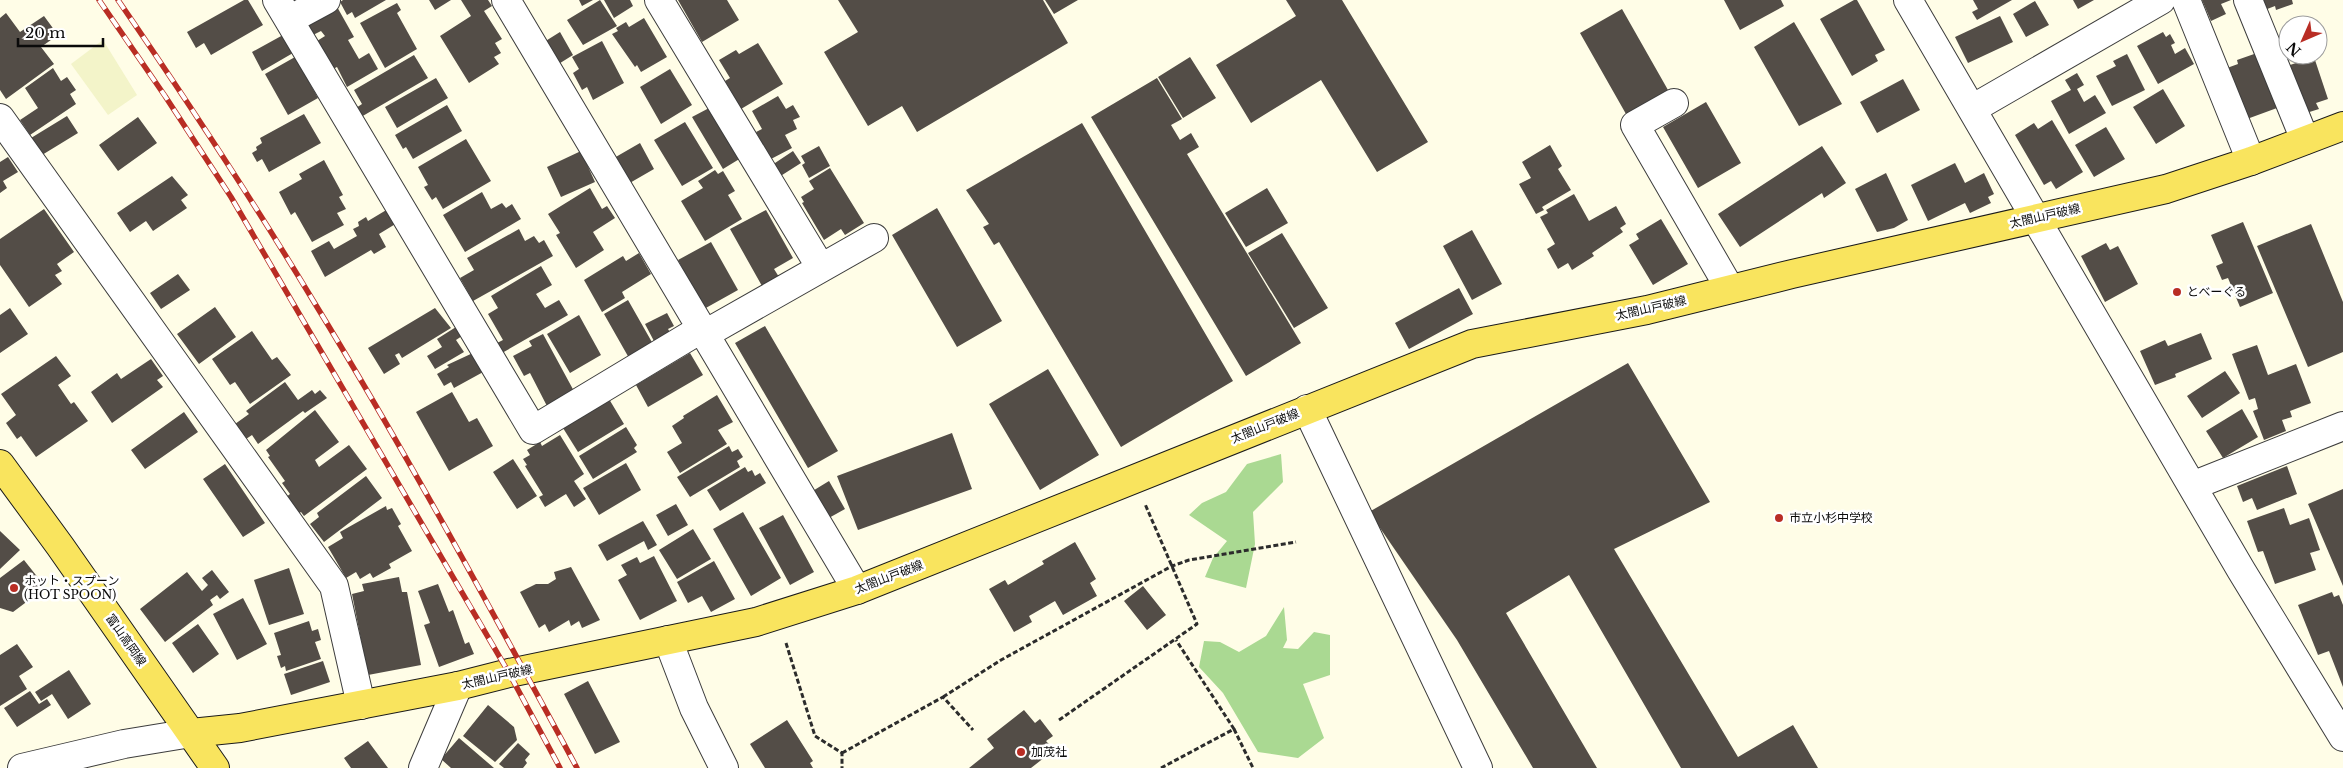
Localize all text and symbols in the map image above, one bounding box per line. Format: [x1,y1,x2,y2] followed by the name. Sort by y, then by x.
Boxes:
[18,15,102,47] scale bar
[2278,15,2328,65] north arrow
[25,23,65,42] text: 20 m
[2283,38,2305,60] text: N
[2008,200,2082,231] street label: 太閤山戸破線
[2187,284,2246,299] place label: とべーぐる
[2171,286,2183,298] marker: とべーぐる
[1614,292,1688,323] street label: 太閤山戸破線
[1229,405,1301,446] street label: 太閤山戸破線
[1789,510,1873,525] place label: 市立小杉中学校
[1773,512,1785,524] marker: 市立小杉中学校
[853,557,925,596] street label: 太閤山戸破線
[24,573,119,602] place label: ホット・スプーン (HOT SPOON)
[8,582,20,594] marker: ホット・スプーン (HOT SPOON)
[103,611,150,669] street label: 富山高岡線
[460,661,534,692] street label: 太閤山戸破線
[1031,744,1067,759] place label: 加茂社
[1015,746,1027,758] marker: 加茂社

